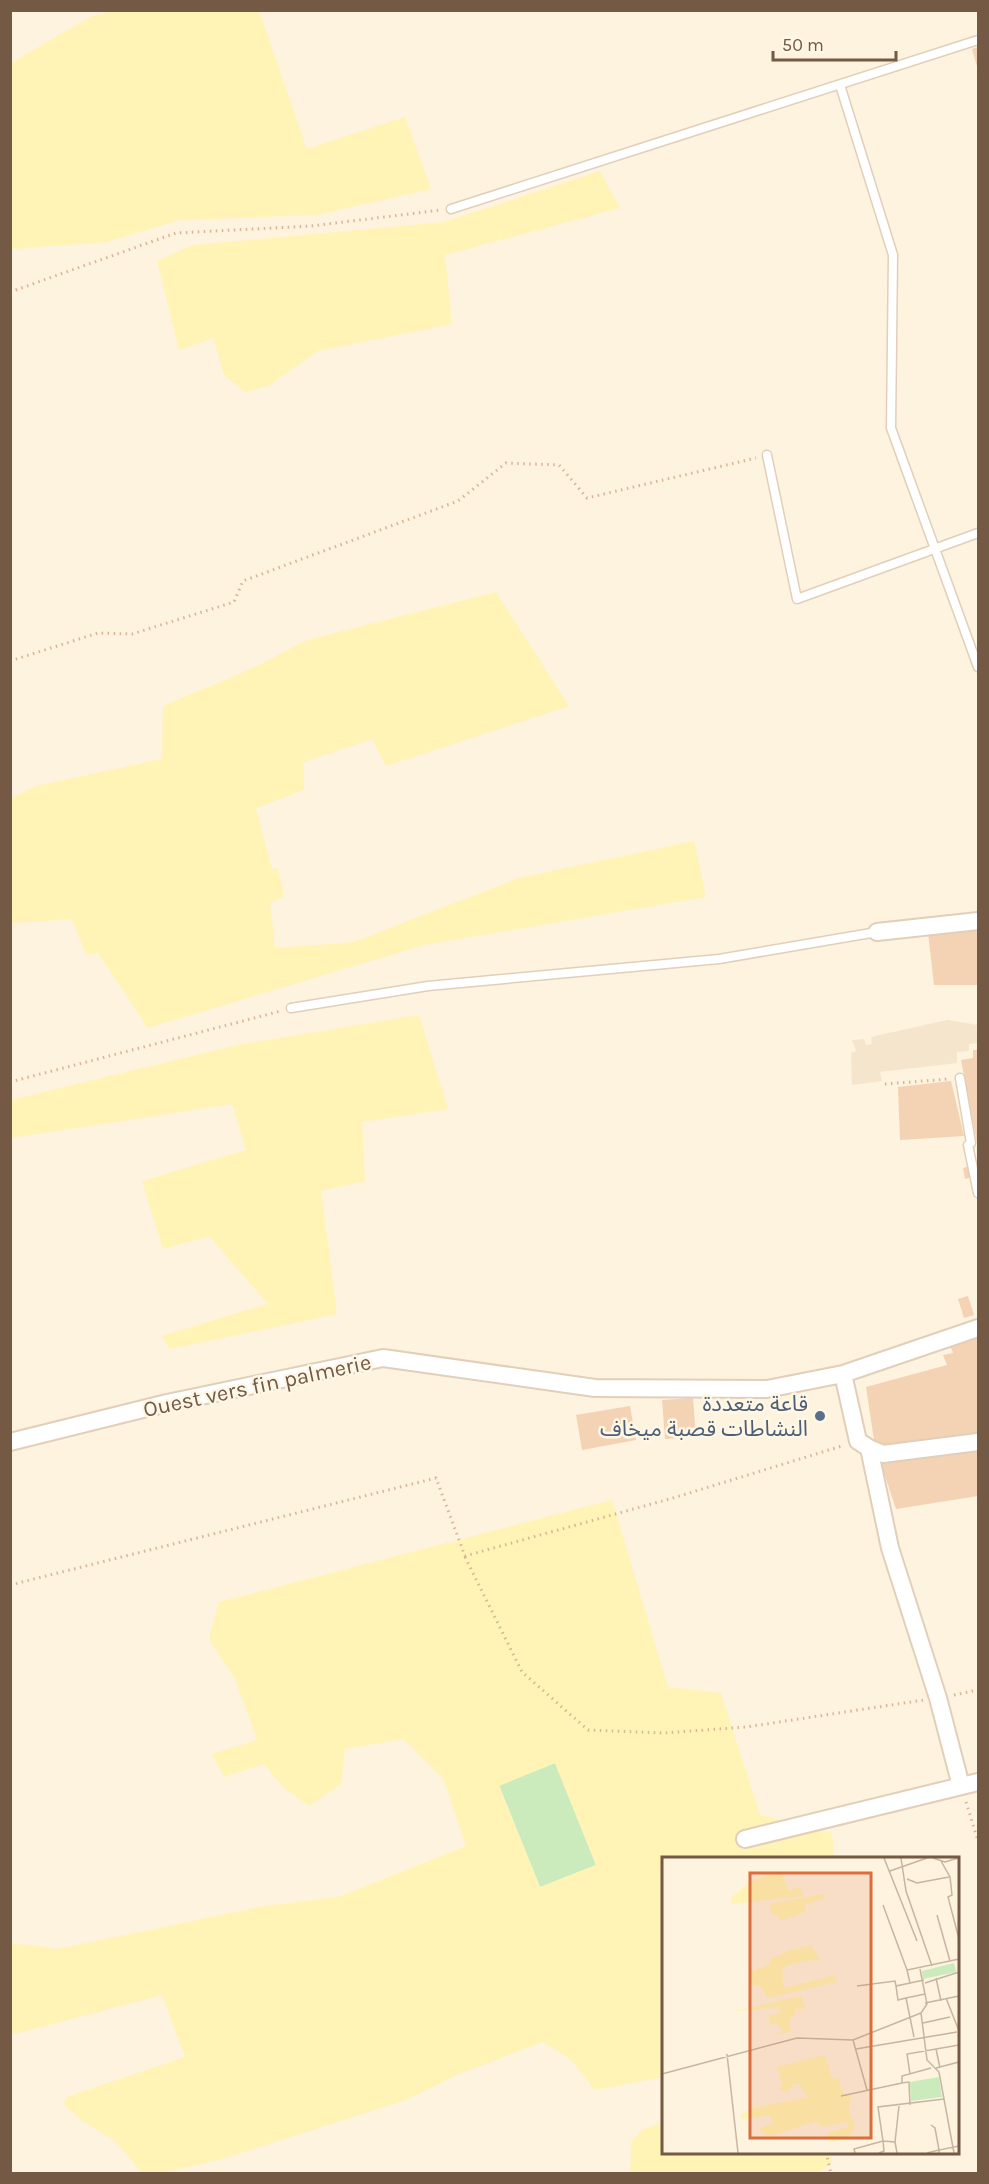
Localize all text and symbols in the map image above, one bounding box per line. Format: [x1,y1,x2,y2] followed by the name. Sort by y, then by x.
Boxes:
[773,24,896,62] scale bar
[782,34,824,56] text: 50 m
[141,1349,374,1423] street label: Ouest vers fin palmerie
[600,1391,808,1442] place label: قاعة متعددة النشاطات قصبة ميخاف
[813,1409,827,1423] marker: قاعة متعددة النشاطات قصبة ميخاف
[662,1857,959,2154] inset map

